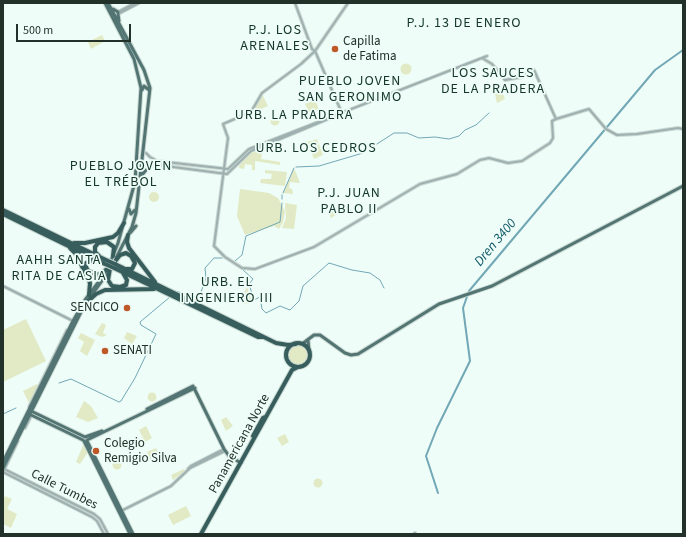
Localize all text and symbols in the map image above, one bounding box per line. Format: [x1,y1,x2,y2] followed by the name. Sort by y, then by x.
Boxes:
[18,16,133,42] scale bar
[406,16,522,32] district label: P.J. 13 DE ENERO
[23,22,53,39] text: 500 m
[240,23,310,56] district label: P.J. LOS ARENALES
[343,34,397,65] place label: Capilla de Fatima
[330,44,340,54] marker: Capilla de Fatima
[441,66,545,98] district label: LOS SAUCES DE LA PRADERA
[298,74,402,106] district label: PUEBLO JOVEN SAN GERONIMO
[235,108,353,124] district label: URB. LA PRADERA
[255,141,377,157] district label: URB. LOS CEDROS
[70,159,172,192] district label: PUEBLO JOVEN EL TRÉBOL
[317,186,381,218] district label: P.J. JUAN PABLO II
[471,216,521,270] water label: Dren 3400
[11,253,107,286] district label: AAHH SANTA RITA DE CASIA
[181,275,273,308] district label: URB. EL INGENIERO III
[70,300,119,316] place label: SENCICO
[122,303,132,313] marker: SENCICO
[113,343,152,359] place label: SENATI
[100,346,110,356] marker: SENATI
[206,392,274,496] street label: Panamericana Norte
[104,436,177,467] place label: Colegio Remigio Silva
[91,446,101,456] marker: Colegio Remigio Silva
[28,466,100,514] street label: Calle Tumbes

